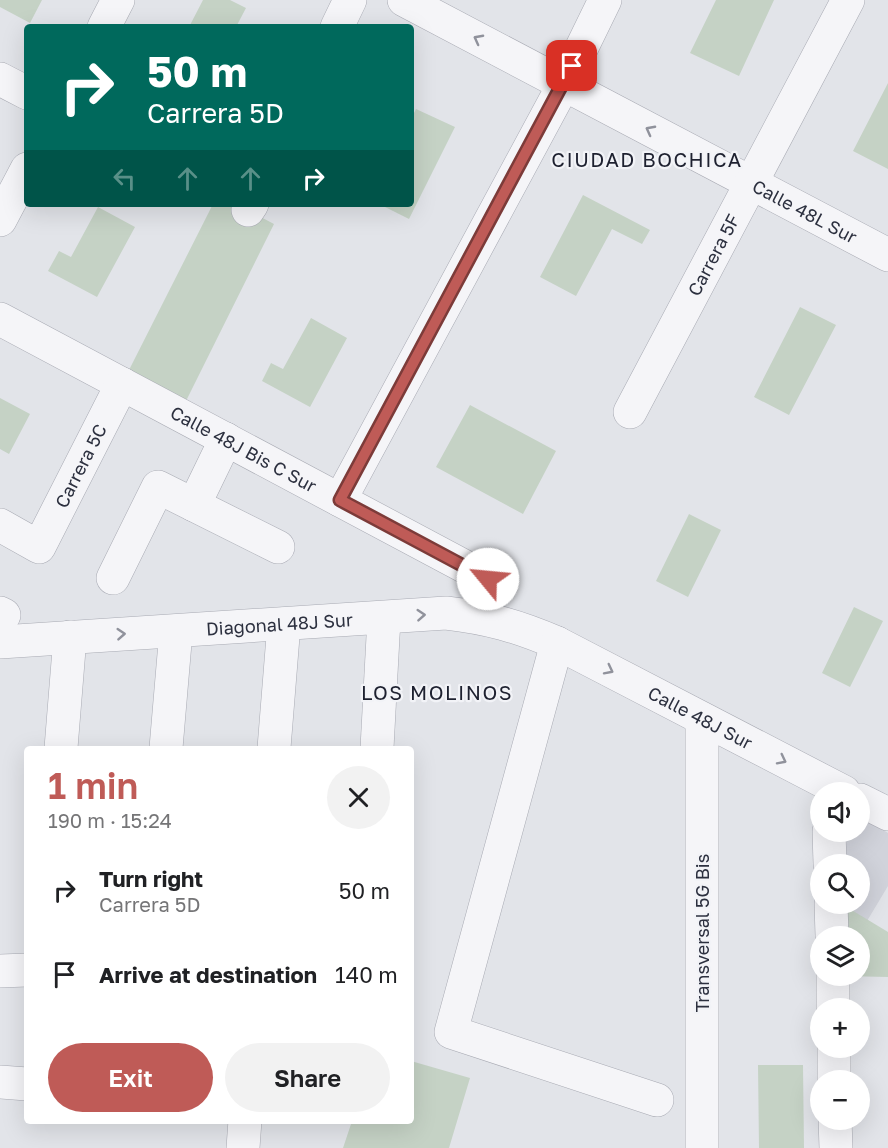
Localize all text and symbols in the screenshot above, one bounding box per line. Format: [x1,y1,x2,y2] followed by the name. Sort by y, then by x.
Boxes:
[474,35,484,46] one-way arrow
[546,40,597,91] pin
[147,46,247,96] text: 50 m
[48,48,126,126] icon: right
[555,49,588,82] icon: arrive
[147,97,284,129] text: Carrera 5D
[646,125,657,137] one-way arrow
[551,147,743,171] district label: CIUDAD BOCHICA
[108,162,141,195] icon: left
[171,162,204,195] icon: ahead
[234,162,267,195] icon: ahead
[297,162,330,195] icon: right
[749,175,861,248] street label: Calle 48L Sur
[683,210,744,299] street label: Carrera 5F
[167,401,320,497] street label: Calle 48J Bis C Sur
[50,420,111,511] street label: Carrera 5C
[456,547,520,611] position arrow
[205,608,353,640] street label: Diagonal 48J Sur
[416,609,425,622] one-way arrow
[117,628,126,641] one-way arrow
[602,663,613,674] one-way arrow
[361,680,513,704] district label: LOS MOLINOS
[644,681,756,754] street label: Calle 48J Sur
[775,752,786,764] one-way arrow
[48,764,138,807] text: 1 min
[327,766,390,829] button: close
[810,782,870,1130] map controls
[810,782,870,842] button: sound
[48,808,172,832] text: 190 m · 15:24
[691,854,713,1012] street label: Transversal 5G Bis
[810,854,870,914] button: search
[99,865,203,892] text: Turn right
[48,874,81,907] icon: right
[339,877,390,904] text: 50 m
[99,892,200,916] text: Carrera 5D
[810,926,870,986] button: layers
[48,958,81,991] icon: arrive
[99,961,317,988] text: Arrive at destination
[335,961,398,988] text: 140 m
[810,998,870,1058] button: +
[48,1043,213,1112] button: Exit
[225,1043,390,1112] button: Share
[810,1070,870,1130] button: −

